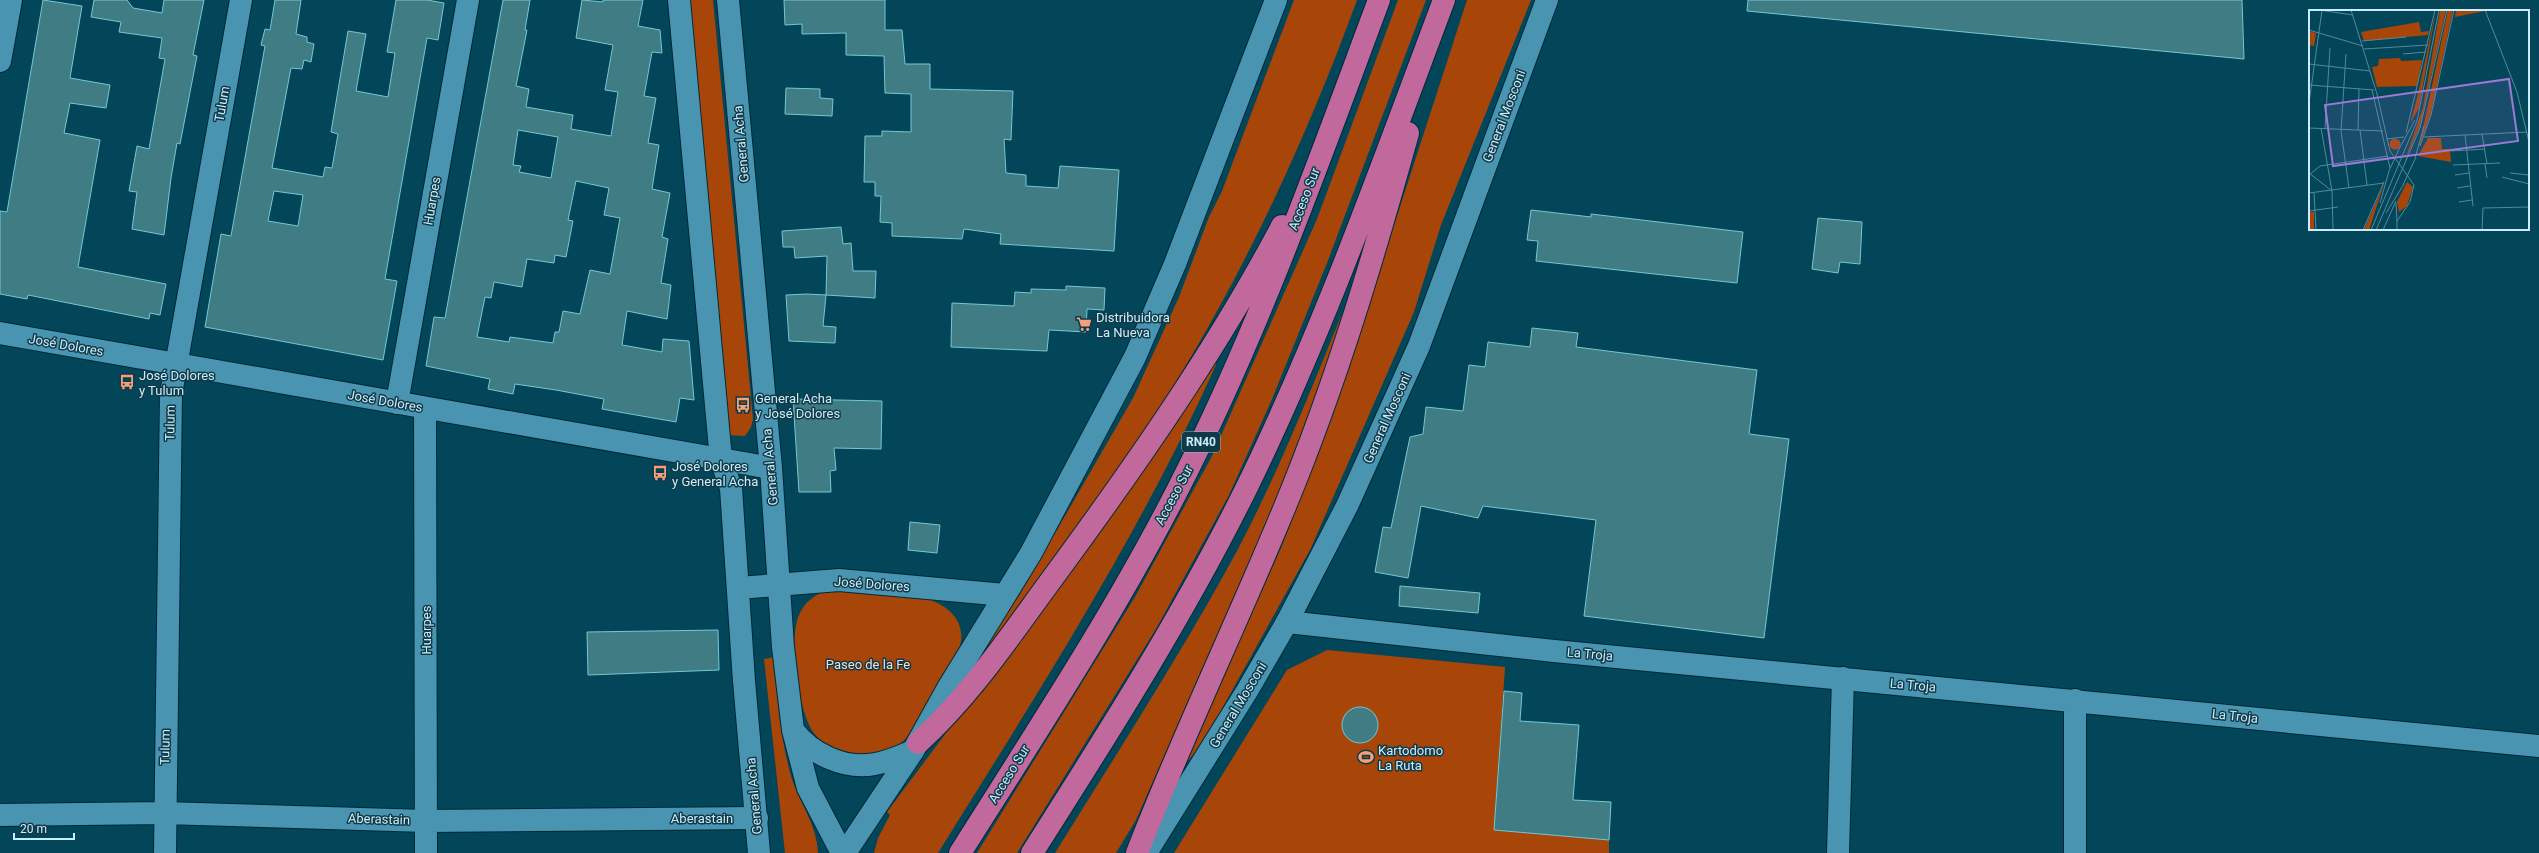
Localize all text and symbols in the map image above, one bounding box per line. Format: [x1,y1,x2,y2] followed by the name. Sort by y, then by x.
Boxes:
[2309,10,2529,230] inset map
[1480,68,1528,164] street label: General Mosconi
[211,85,233,123] street label: Tulum
[730,105,752,183] street label: General Acha
[1285,165,1323,232] street label: Acceso Sur
[420,175,444,226] street label: Huarpes
[1096,310,1170,340] place label: Distribuidora La Nueva
[1075,315,1093,333] supermarket icon: Distribuidora La Nueva
[27,331,105,359] street label: José Dolores
[139,368,215,398] place label: José Dolores y Tulum
[1360,370,1414,466] street label: General Mosconi
[118,373,136,391] bus stop icon: José Dolores y Tulum
[346,387,424,415] street label: José Dolores
[755,391,840,421] place label: General Acha y José Dolores
[734,396,752,414] bus stop icon: General Acha y José Dolores
[162,405,178,441] street label: Tulum
[759,428,781,506] street label: General Acha
[1182,432,1220,452] road number: RN40
[672,459,758,489] place label: José Dolores y General Acha
[1152,462,1196,527] street label: Acceso Sur
[651,464,669,482] bus stop icon: José Dolores y General Acha
[834,574,911,594] street label: José Dolores
[419,605,434,654] street label: Huarpes
[1566,645,1614,663] street label: La Troja
[826,657,910,672] park label: Paseo de la Fe
[1206,659,1270,751] street label: General Mosconi
[1889,676,1937,694] street label: La Troja
[2211,706,2259,726] street label: La Troja
[157,729,173,765] street label: Tulum
[985,742,1033,806] street label: Acceso Sur
[1378,743,1443,773] place label: Kartodomo La Ruta
[1357,748,1375,766] sports icon: Kartodomo La Ruta
[743,757,765,835] street label: General Acha
[348,810,410,828] street label: Aberastain
[671,811,733,826] street label: Aberastain
[14,815,74,841] scale bar
[20,822,47,836] text: 20 m

